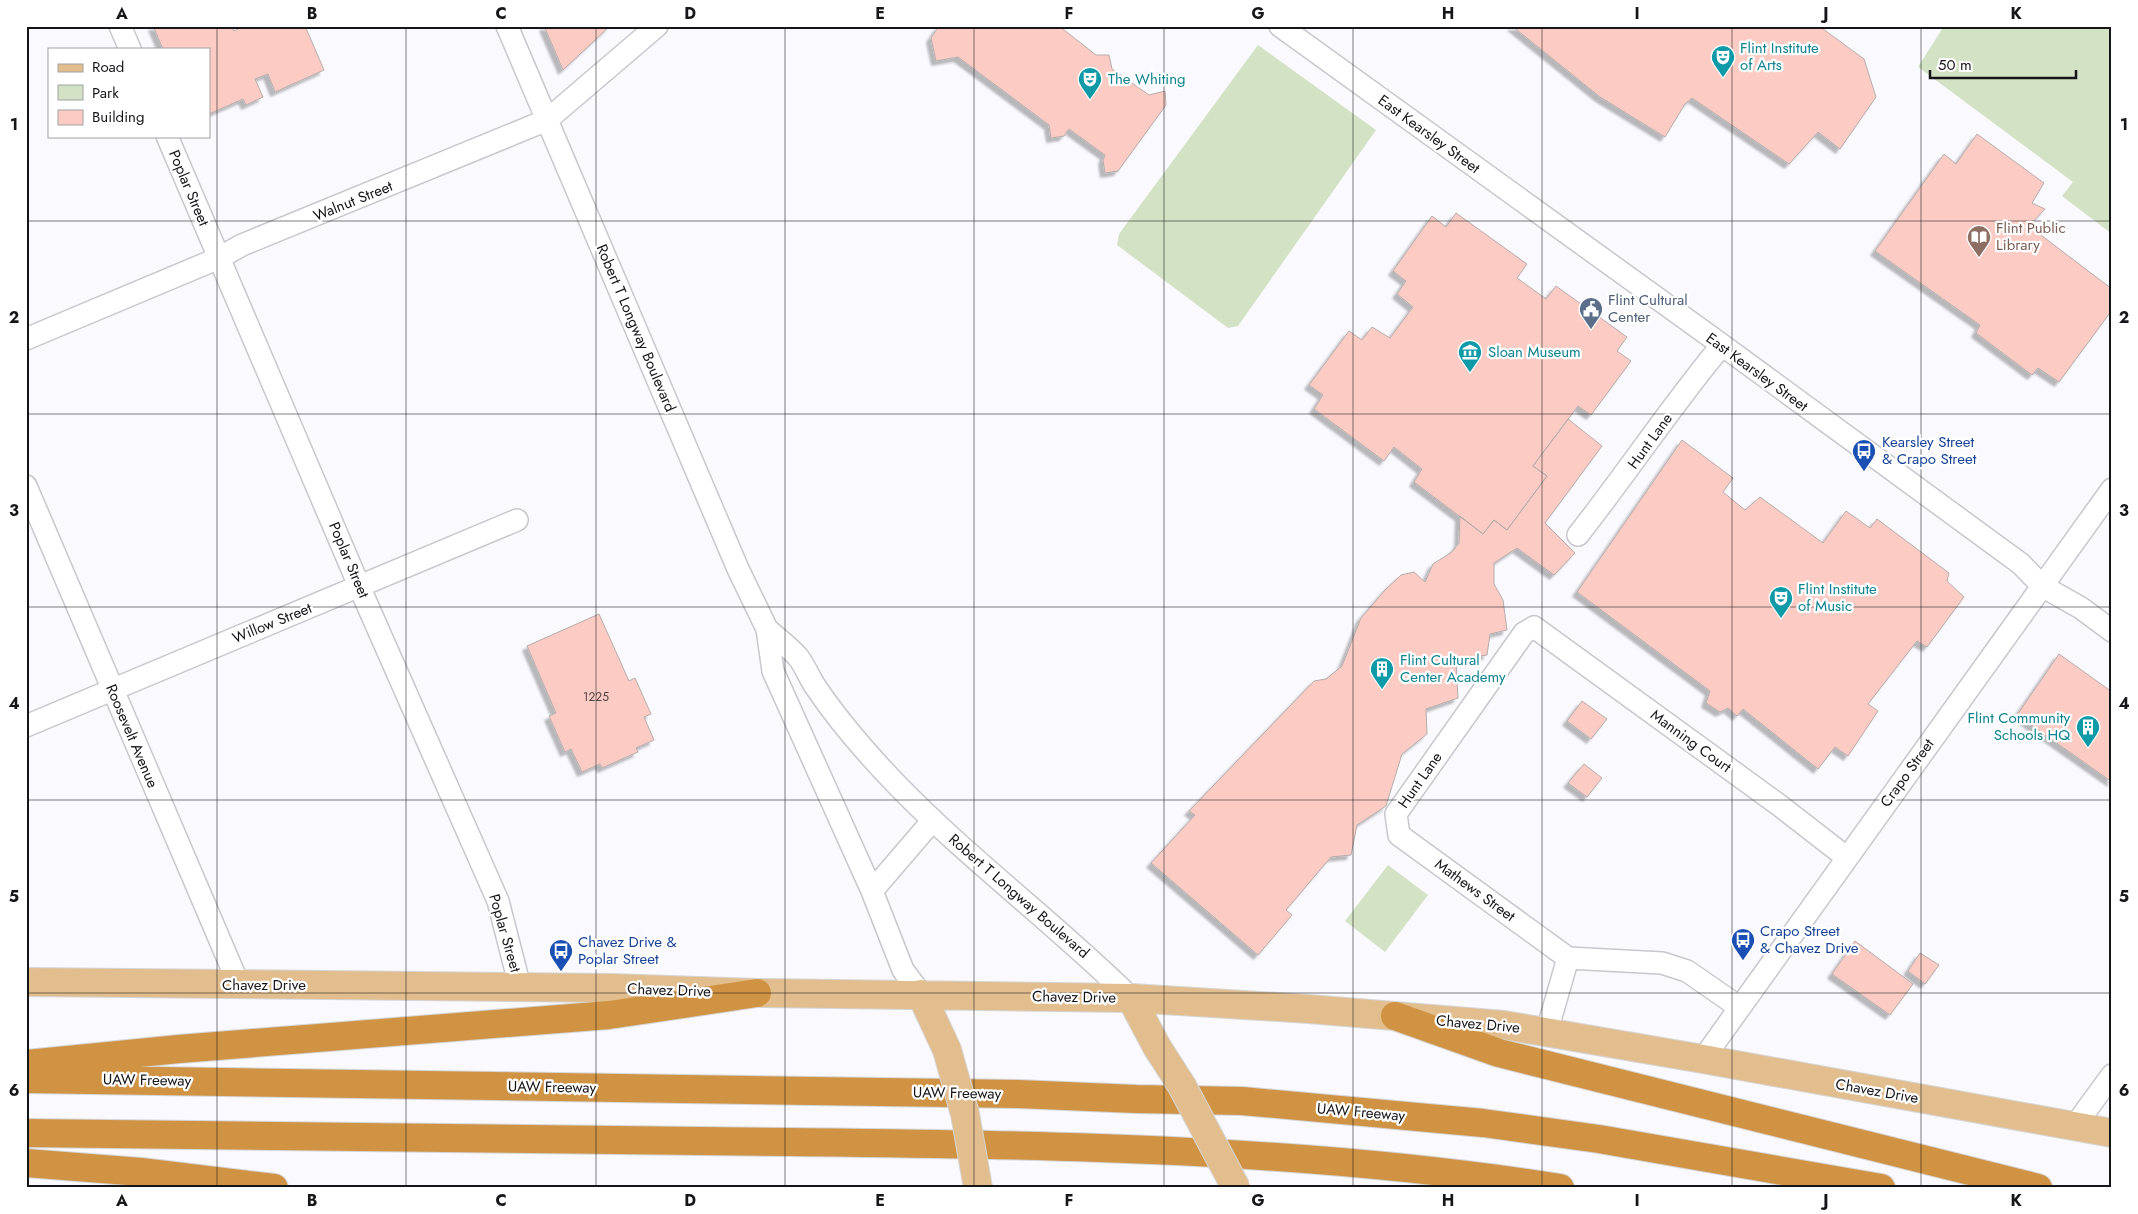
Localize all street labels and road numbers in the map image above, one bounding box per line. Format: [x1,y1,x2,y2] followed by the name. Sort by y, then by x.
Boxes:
[1373,89,1485,179] street label: East Kearsley Street
[163,147,215,230] street label: Poplar Street
[310,175,396,227] street label: Walnut Street
[591,241,681,415] street label: Robert T Longway Boulevard
[1701,327,1813,417] street label: East Kearsley Street
[1622,408,1678,473] street label: Hunt Lane
[323,519,375,602] street label: Poplar Street
[229,597,315,649] street label: Willow Street
[100,681,164,792] street label: Roosevelt Avenue
[1646,704,1736,778] street label: Manning Court
[1875,734,1940,812] street label: Crapo Street
[1393,747,1448,813] street label: Hunt Lane
[944,829,1094,963] street label: Robert T Longway Boulevard
[1430,853,1520,927] street label: Mathews Street
[483,891,527,975] street label: Poplar Street
[222,974,306,996] street label: Chavez Drive
[627,978,712,1002] street label: Chavez Drive
[1032,985,1116,1009] street label: Chavez Drive
[1435,1009,1521,1039] street label: Chavez Drive
[103,1068,192,1092] street label: UAW Freeway
[1834,1073,1920,1109] street label: Chavez Drive
[508,1075,597,1099] street label: UAW Freeway
[913,1081,1002,1105] street label: UAW Freeway
[1316,1097,1406,1127] street label: UAW Freeway

